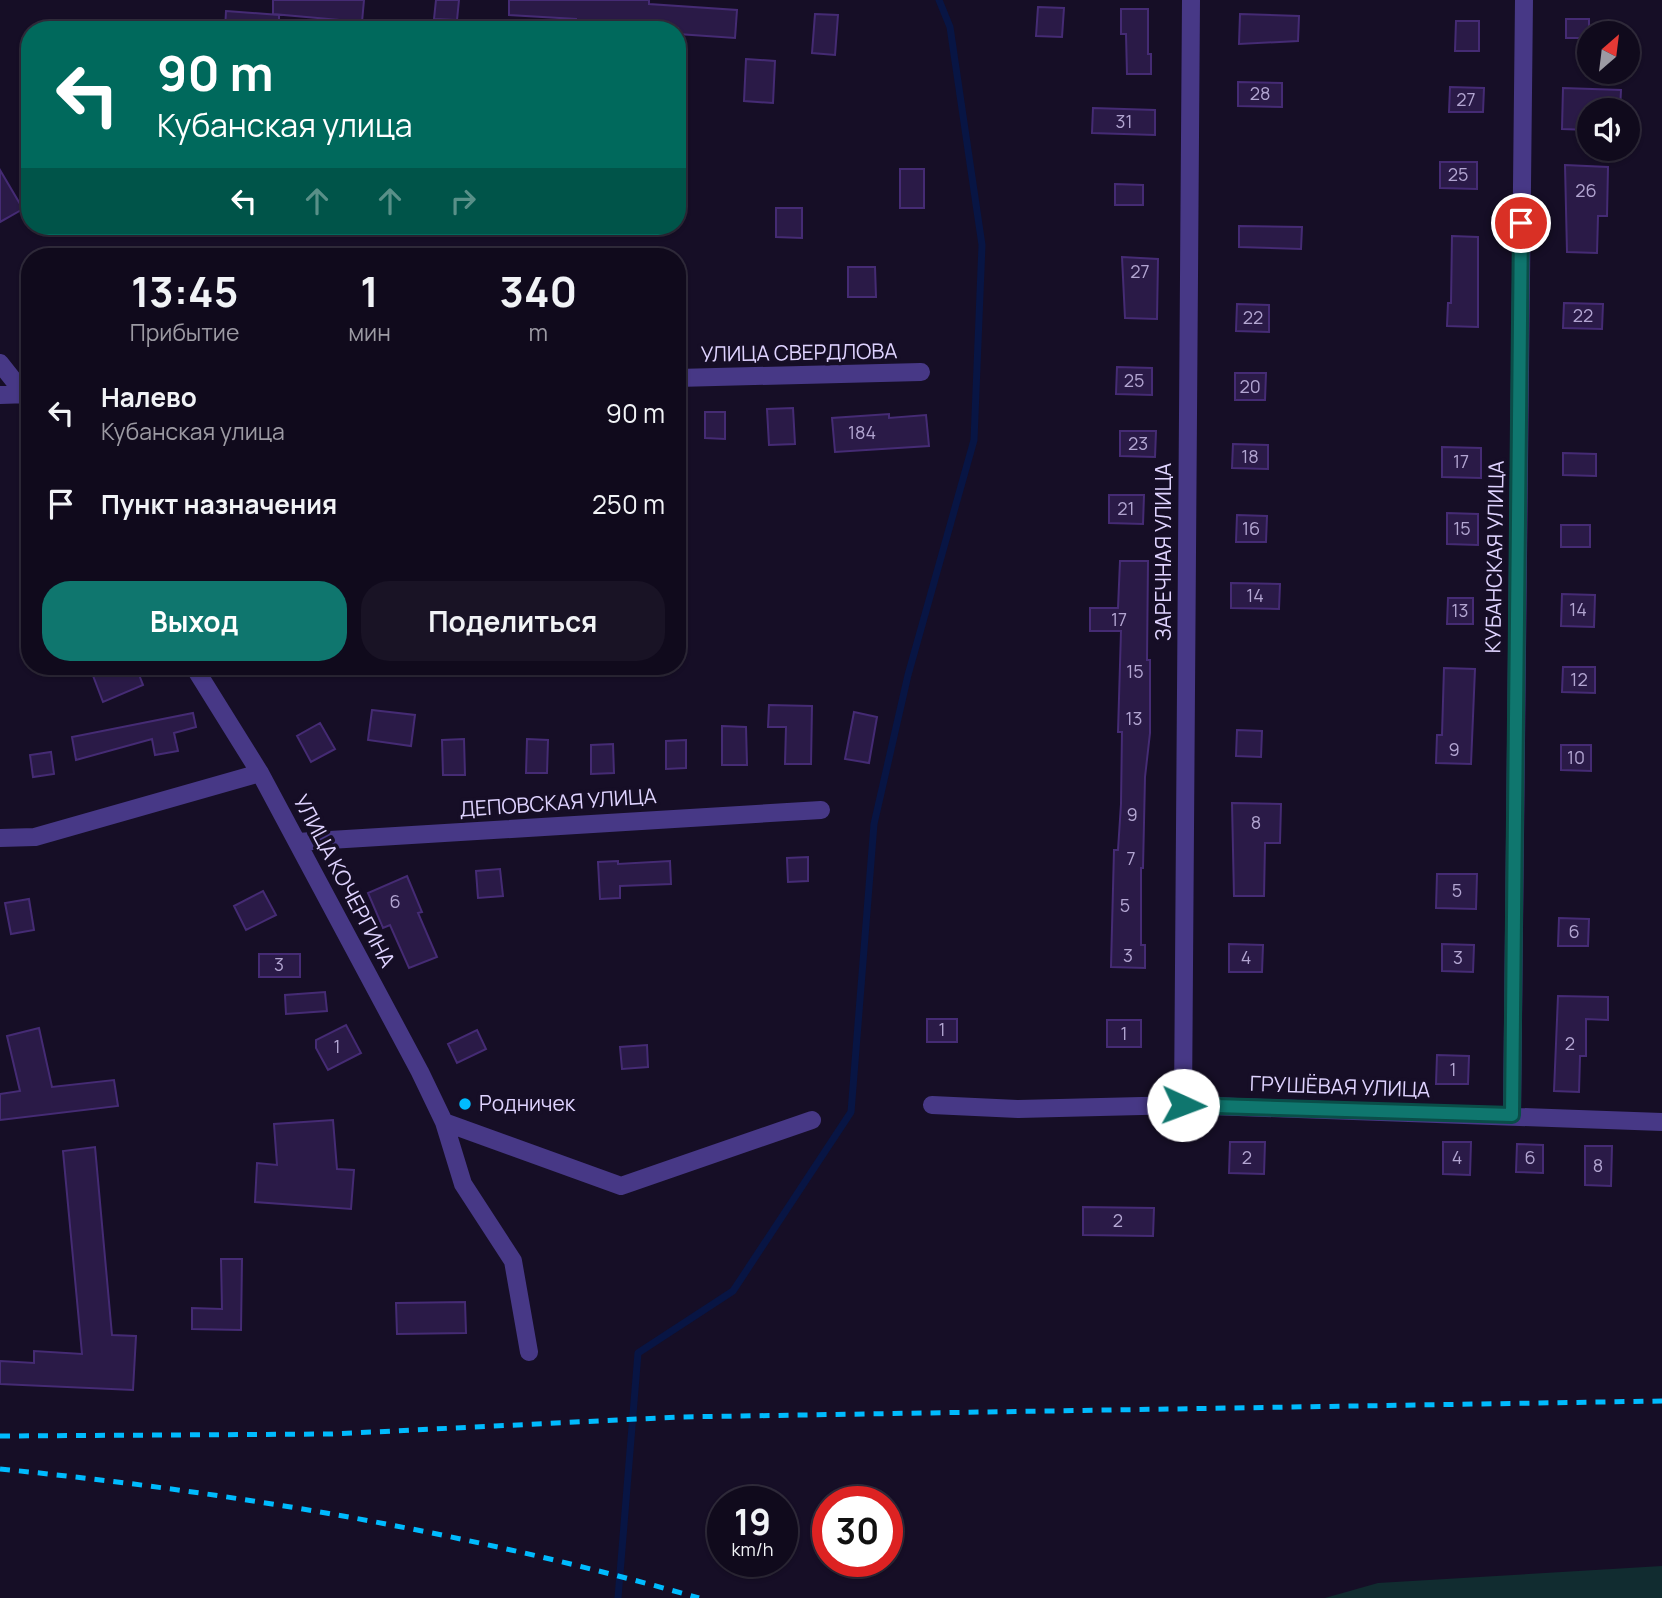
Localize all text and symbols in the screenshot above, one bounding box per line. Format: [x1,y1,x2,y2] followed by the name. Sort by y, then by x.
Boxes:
[1577,21,1640,84] north arrow
[1577,21,1640,161] map controls
[157,39,274,106] text: 90 m
[42,49,133,140] icon: left
[1250,81,1270,105] house number: 28
[1456,87,1476,111] house number: 27
[1577,98,1640,161] button: sound
[157,103,413,147] text: Кубанская улица
[1116,109,1132,133] house number: 31
[1448,162,1468,186] house number: 25
[1575,178,1597,202] house number: 26
[225,182,263,220] icon: left
[298,182,336,220] icon: ahead
[371,182,409,220] icon: ahead
[444,182,482,220] icon: right
[1491,193,1551,253] pin
[1502,204,1540,242] icon: arrive
[1130,259,1150,283] house number: 27
[131,262,238,320] text: 13:45
[360,262,379,320] text: 1
[500,262,577,320] text: 340
[1573,303,1593,327] house number: 22
[1243,305,1263,329] house number: 22
[130,316,239,348] text: Прибытие
[348,316,391,348] text: мин
[529,316,548,348] text: m
[700,336,898,368] street label: УЛИЦА СВЕРДЛОВА
[1124,368,1144,392] house number: 25
[1239,374,1261,398] house number: 20
[101,379,197,415] text: Налево
[42,394,80,432] icon: left
[606,395,665,431] text: 90 m
[101,415,285,447] text: Кубанская улица
[848,420,876,444] house number: 184
[1128,431,1148,455] house number: 23
[1241,444,1259,468] house number: 18
[1453,449,1469,473] house number: 17
[1478,460,1510,654] street label: КУБАНСКАЯ УЛИЦА
[1149,463,1177,641] street label: ЗАРЕЧНАЯ УЛИЦА
[42,485,80,523] icon: arrive
[101,486,337,522] text: Пункт назначения
[592,486,665,522] text: 250 m
[1117,496,1135,520] house number: 21
[1242,516,1260,540] house number: 16
[1453,516,1471,540] house number: 15
[42,581,347,661] button: Выход
[361,581,665,661] button: Поделиться
[1246,583,1264,607] house number: 14
[1569,597,1587,621] house number: 14
[1452,598,1468,622] house number: 13
[1111,607,1127,631] house number: 17
[1126,659,1144,683] house number: 15
[1570,667,1588,691] house number: 12
[1126,706,1142,730] house number: 13
[1448,737,1460,761] house number: 9
[1567,745,1585,769] house number: 10
[459,781,657,823] street label: ДЕПОВСКАЯ УЛИЦА
[288,789,402,972] street label: УЛИЦА КОЧЕРГИНА
[1126,802,1138,826] house number: 9
[1251,810,1261,834] house number: 8
[1126,846,1136,870] house number: 7
[1452,878,1462,902] house number: 5
[389,889,401,913] house number: 6
[1120,893,1130,917] house number: 5
[1568,919,1580,943] house number: 6
[1123,943,1133,967] house number: 3
[1241,945,1251,969] house number: 4
[1453,945,1463,969] house number: 3
[274,952,284,976] house number: 3
[938,1017,946,1041] house number: 1
[1120,1021,1128,1045] house number: 1
[1565,1031,1575,1055] house number: 2
[333,1034,341,1058] house number: 1
[1449,1057,1457,1081] house number: 1
[1146,1068,1220,1142] position arrow
[1249,1069,1431,1103] street label: ГРУШЁВАЯ УЛИЦА
[479,1089,576,1117] place label: Родничек
[457,1096,473,1112] marker: Родничек
[1242,1145,1252,1169] house number: 2
[1452,1145,1462,1169] house number: 4
[1524,1145,1536,1169] house number: 6
[1593,1153,1603,1177] house number: 8
[1113,1208,1123,1232] house number: 2
[812,1486,903,1577] speed limit sign: 30
[734,1498,771,1546] text: 19
[732,1537,773,1561] text: km/h

